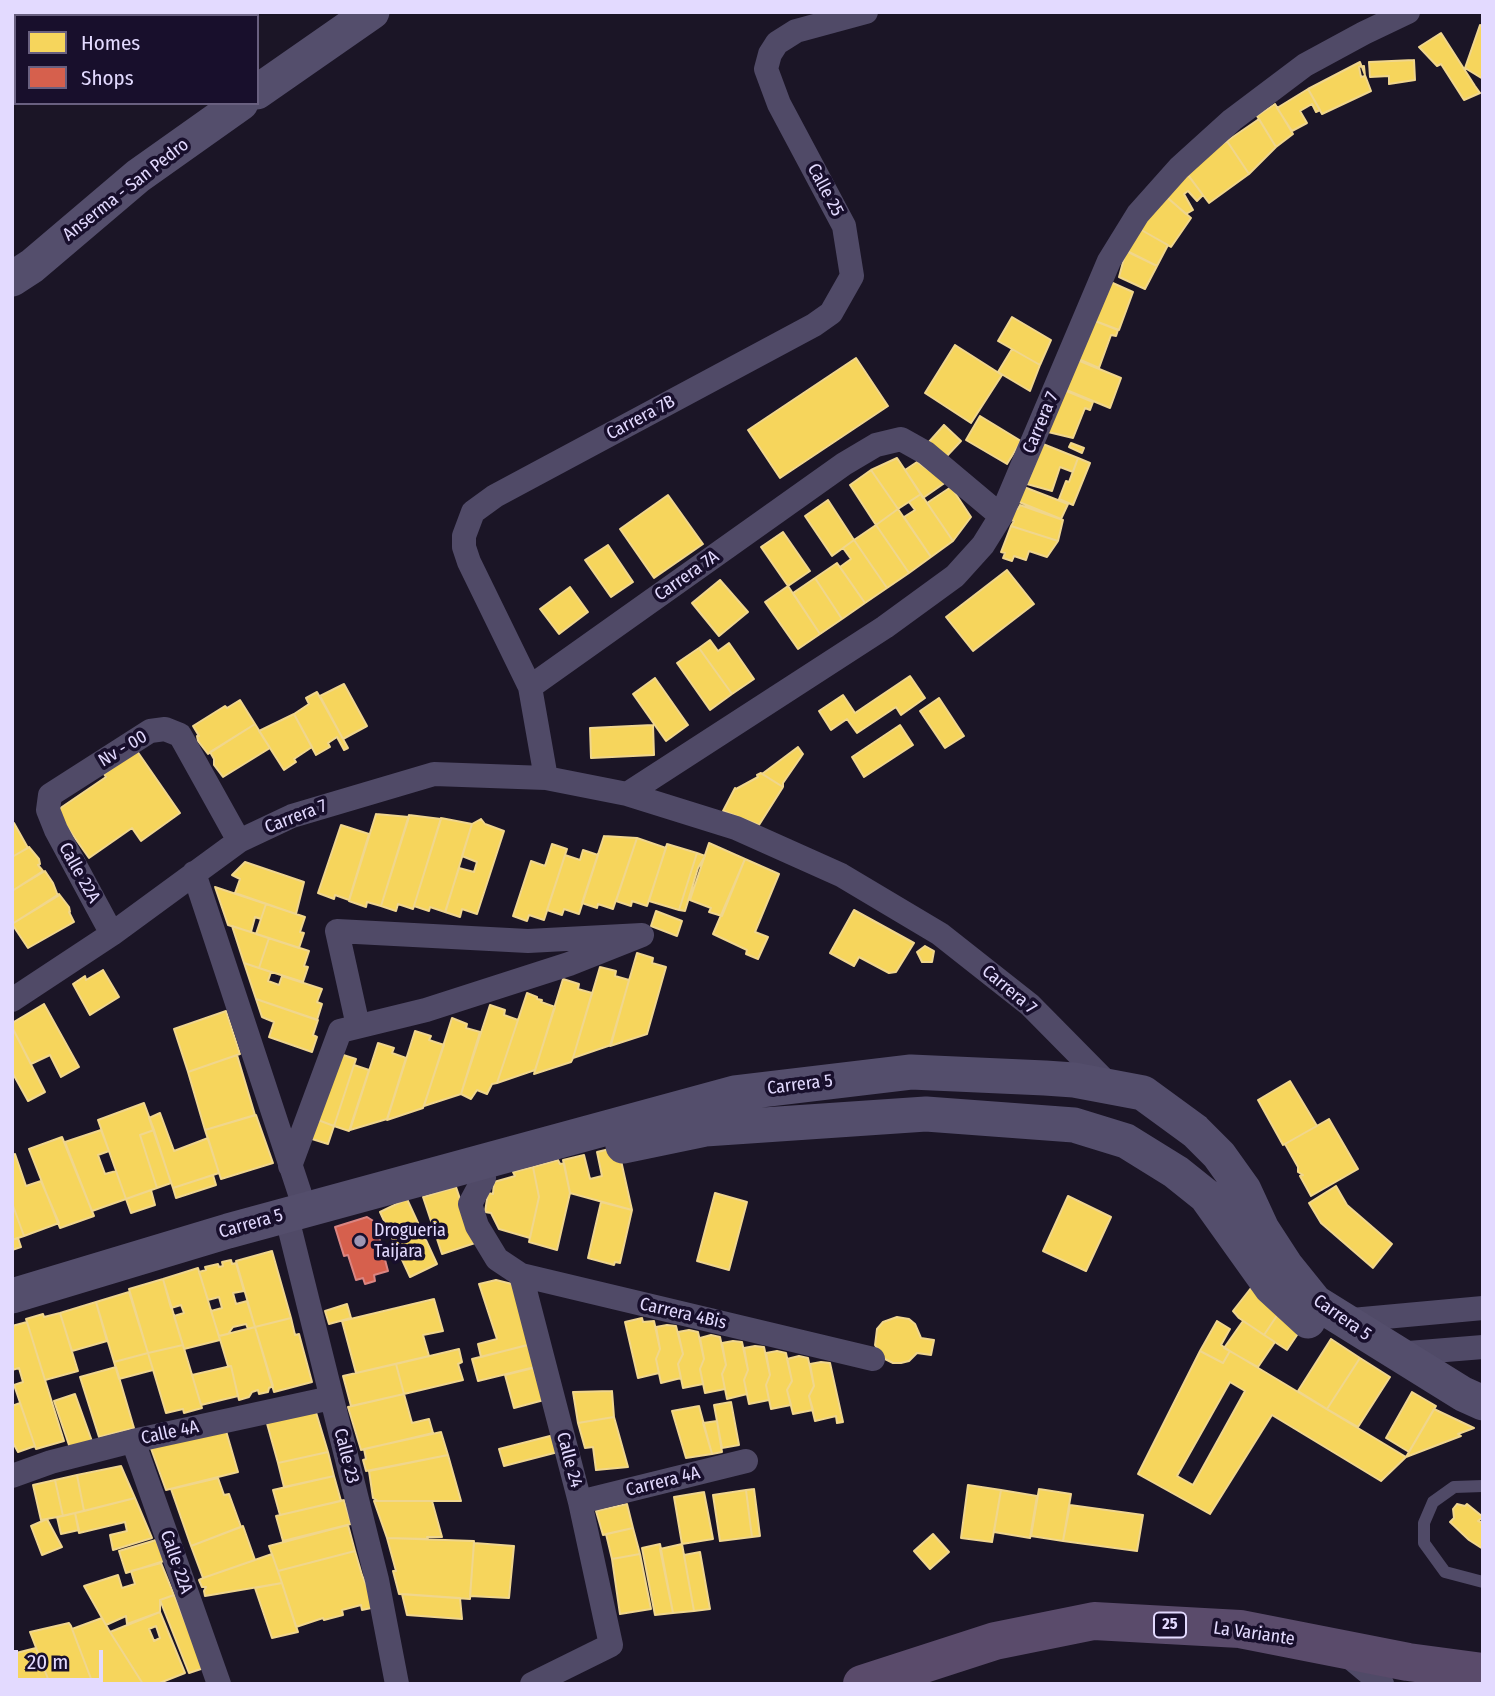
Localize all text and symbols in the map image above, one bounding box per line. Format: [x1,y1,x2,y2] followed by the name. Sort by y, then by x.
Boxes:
[14,14,259,105] legend
[81,30,140,56] text: Homes
[81,65,134,91] text: Shops
[59,134,193,246] street label: Anserma - San Pedro
[802,160,848,220] street label: Calle 25
[1018,389,1064,457] street label: Carrera 7
[603,391,679,445] street label: Carrera 7B
[651,546,723,606] street label: Carrera 7A
[95,726,151,772] street label: Nv - 00
[262,795,330,839] street label: Carrera 7
[54,839,104,907] street label: Calle 22A
[977,961,1041,1019] street label: Carrera 7
[766,1070,834,1100] street label: Carrera 5
[216,1205,286,1243] street label: Carrera 5
[374,1220,446,1262] place label: Drogueria Taijara
[352,1233,368,1249] marker: Drogueria Taijara
[1309,1290,1375,1346] street label: Carrera 5
[638,1294,728,1334] street label: Carrera 4Bis
[139,1416,201,1450] street label: Calle 4A
[329,1426,363,1486] street label: Calle 23
[551,1430,587,1490] street label: Calle 24
[624,1462,702,1502] street label: Carrera 4A
[155,1528,197,1596] street label: Calle 22A
[1154,1612,1186,1638] road number: 25
[1212,1618,1296,1650] street label: La Variante
[18,1636,107,1680] scale bar
[27,1649,68,1675] text: 20 m

